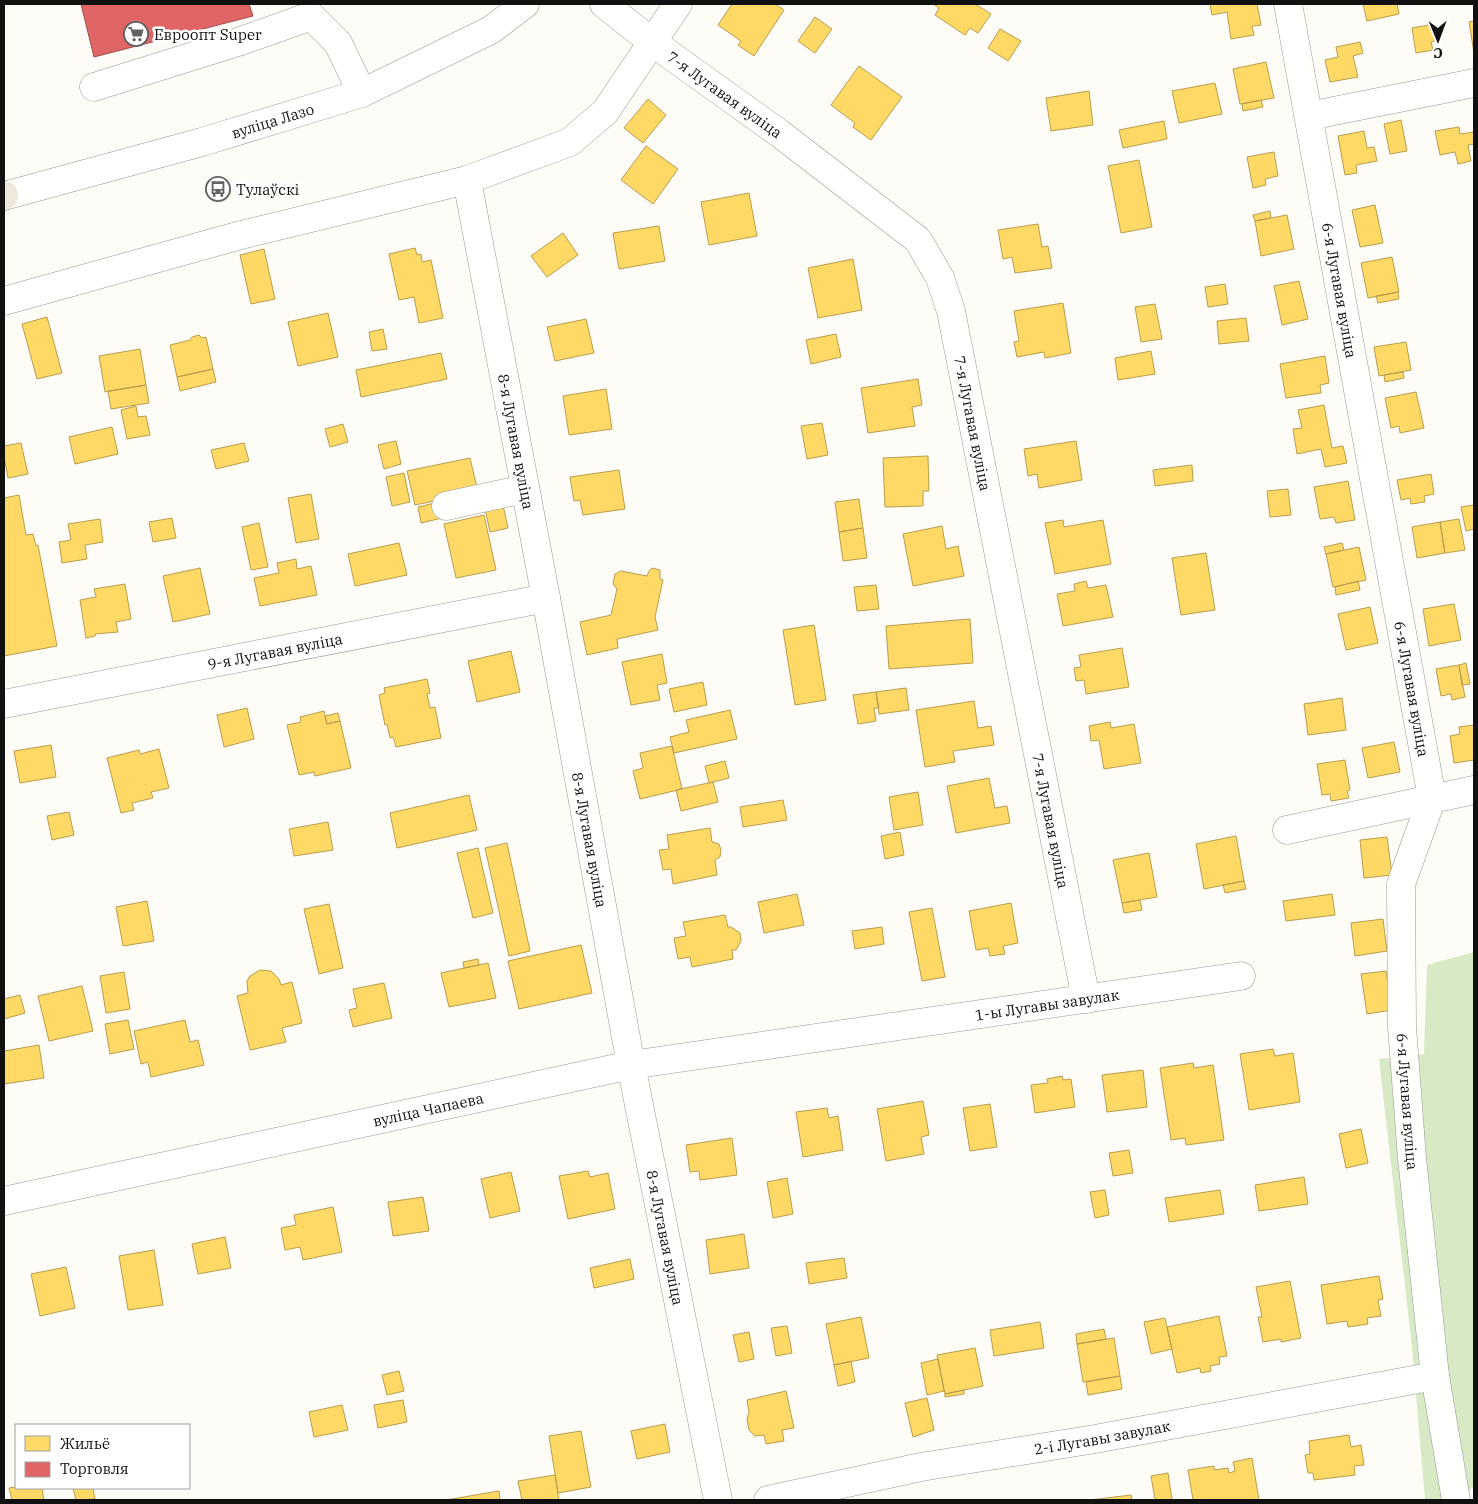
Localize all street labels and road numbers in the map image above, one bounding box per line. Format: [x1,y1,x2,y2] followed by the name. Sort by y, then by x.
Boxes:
[664,47,786,142] street label: 7-я Лугавая вуліца
[229,99,316,142] street label: вуліца Лазо
[1318,221,1362,360] street label: 6-я Лугавая вуліца
[950,354,996,492] street label: 7-я Лугавая вуліца
[494,372,538,511] street label: 8-я Лугавая вуліца
[1391,620,1434,758] street label: 6-я Лугавая вуліца
[206,629,344,674] street label: 9-я Лугавая вуліца
[1028,752,1074,890] street label: 7-я Лугавая вуліца
[568,770,612,909] street label: 8-я Лугавая вуліца
[974,984,1121,1024] street label: 1-ы Лугавы завулак
[1393,1032,1423,1171] street label: 6-я Лугавая вуліца
[371,1088,485,1130] street label: вуліца Чапаева
[643,1168,688,1307] street label: 8-я Лугавая вуліца
[1032,1416,1172,1458] street label: 2-і Лугавы завулак

